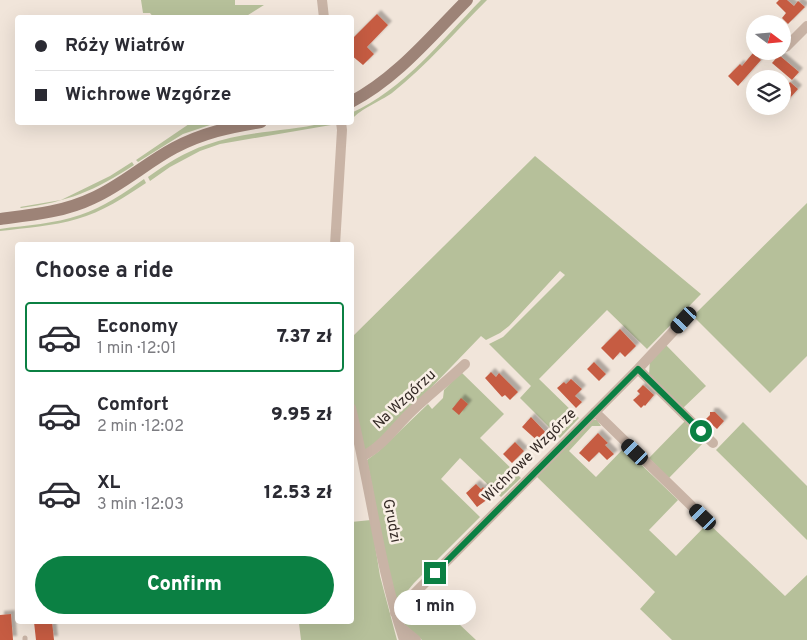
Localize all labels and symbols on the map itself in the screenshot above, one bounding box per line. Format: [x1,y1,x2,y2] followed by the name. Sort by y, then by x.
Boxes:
[746,15,791,60] north arrow
[668,304,699,336] car
[370,366,440,434] street label: Na Wzgórzu
[479,405,581,507] street label: Wichrowe Wzgórze
[690,420,712,442] route start
[618,436,651,468] car
[377,497,405,545] street label: Grudzi
[686,501,719,533] car
[424,562,446,584] route end
[394,590,476,626] callout: 1 min

